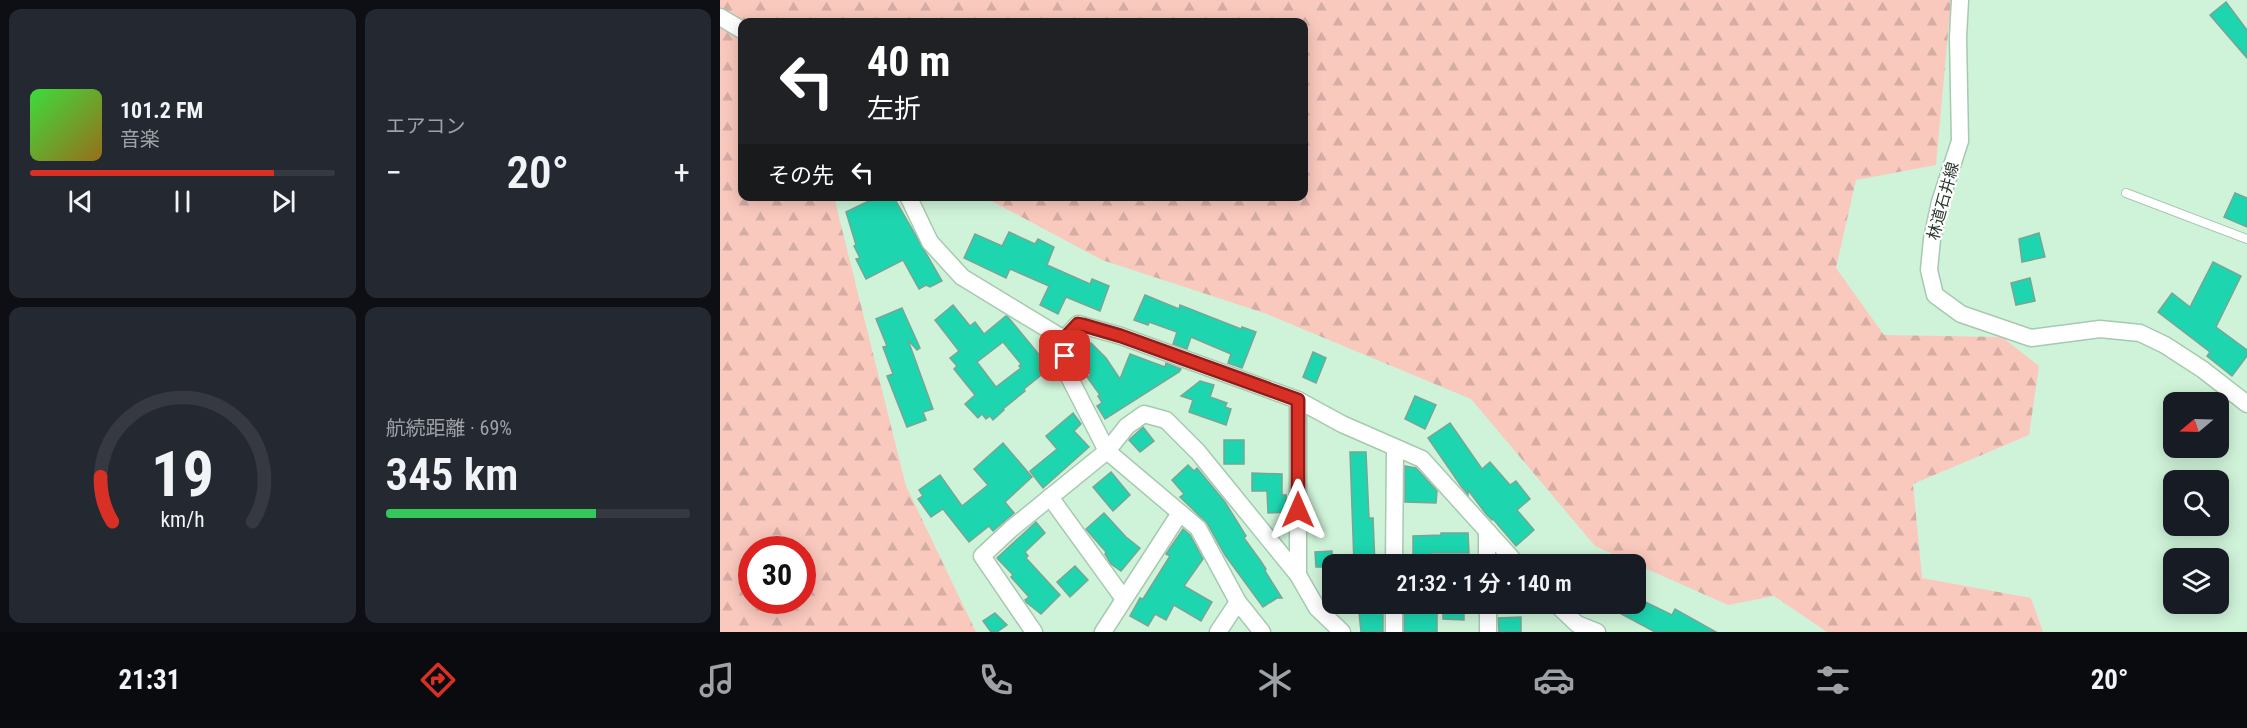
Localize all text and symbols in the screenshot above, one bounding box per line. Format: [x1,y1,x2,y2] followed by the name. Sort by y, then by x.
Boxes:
[867,37,950,86] text: 40 m
[768,42,846,120] icon: left
[867,93,921,125] text: 左折
[120,98,203,123] text: 101.2 FM
[386,114,466,138] text: エアコン
[120,127,160,151] text: 音楽
[506,146,569,199] text: 20°
[386,153,402,192] text: −
[674,153,690,192] text: +
[846,156,879,189] icon: left
[1923,160,1963,242] street label: 林道石井線
[768,163,834,188] text: その先
[64,185,97,218] icon: previous
[166,185,199,218] icon: pause
[267,185,300,218] icon: next
[1039,330,1090,381] pin
[1048,339,1081,372] icon: arrive
[2163,392,2229,458] north arrow
[2163,392,2229,614] map controls
[386,416,512,440] text: 航続距離 · 69%
[151,438,214,511] text: 19
[386,448,519,501] text: 345 km
[2163,470,2229,536] button: search
[1266,478,1330,542] position arrow
[160,507,204,532] text: km/h
[738,536,816,614] speed limit sign: 30
[2163,548,2229,614] button: layers
[1396,571,1572,596] text: 21:32 · 1 分 · 140 m
[417,659,459,701] icon: directions
[696,659,738,701] icon: music
[975,659,1017,701] icon: phone
[1254,659,1296,701] icon: climate
[1533,659,1575,701] icon: car
[1812,659,1854,701] icon: filters
[118,664,180,696] text: 21:31
[2091,664,2128,696] text: 20°

